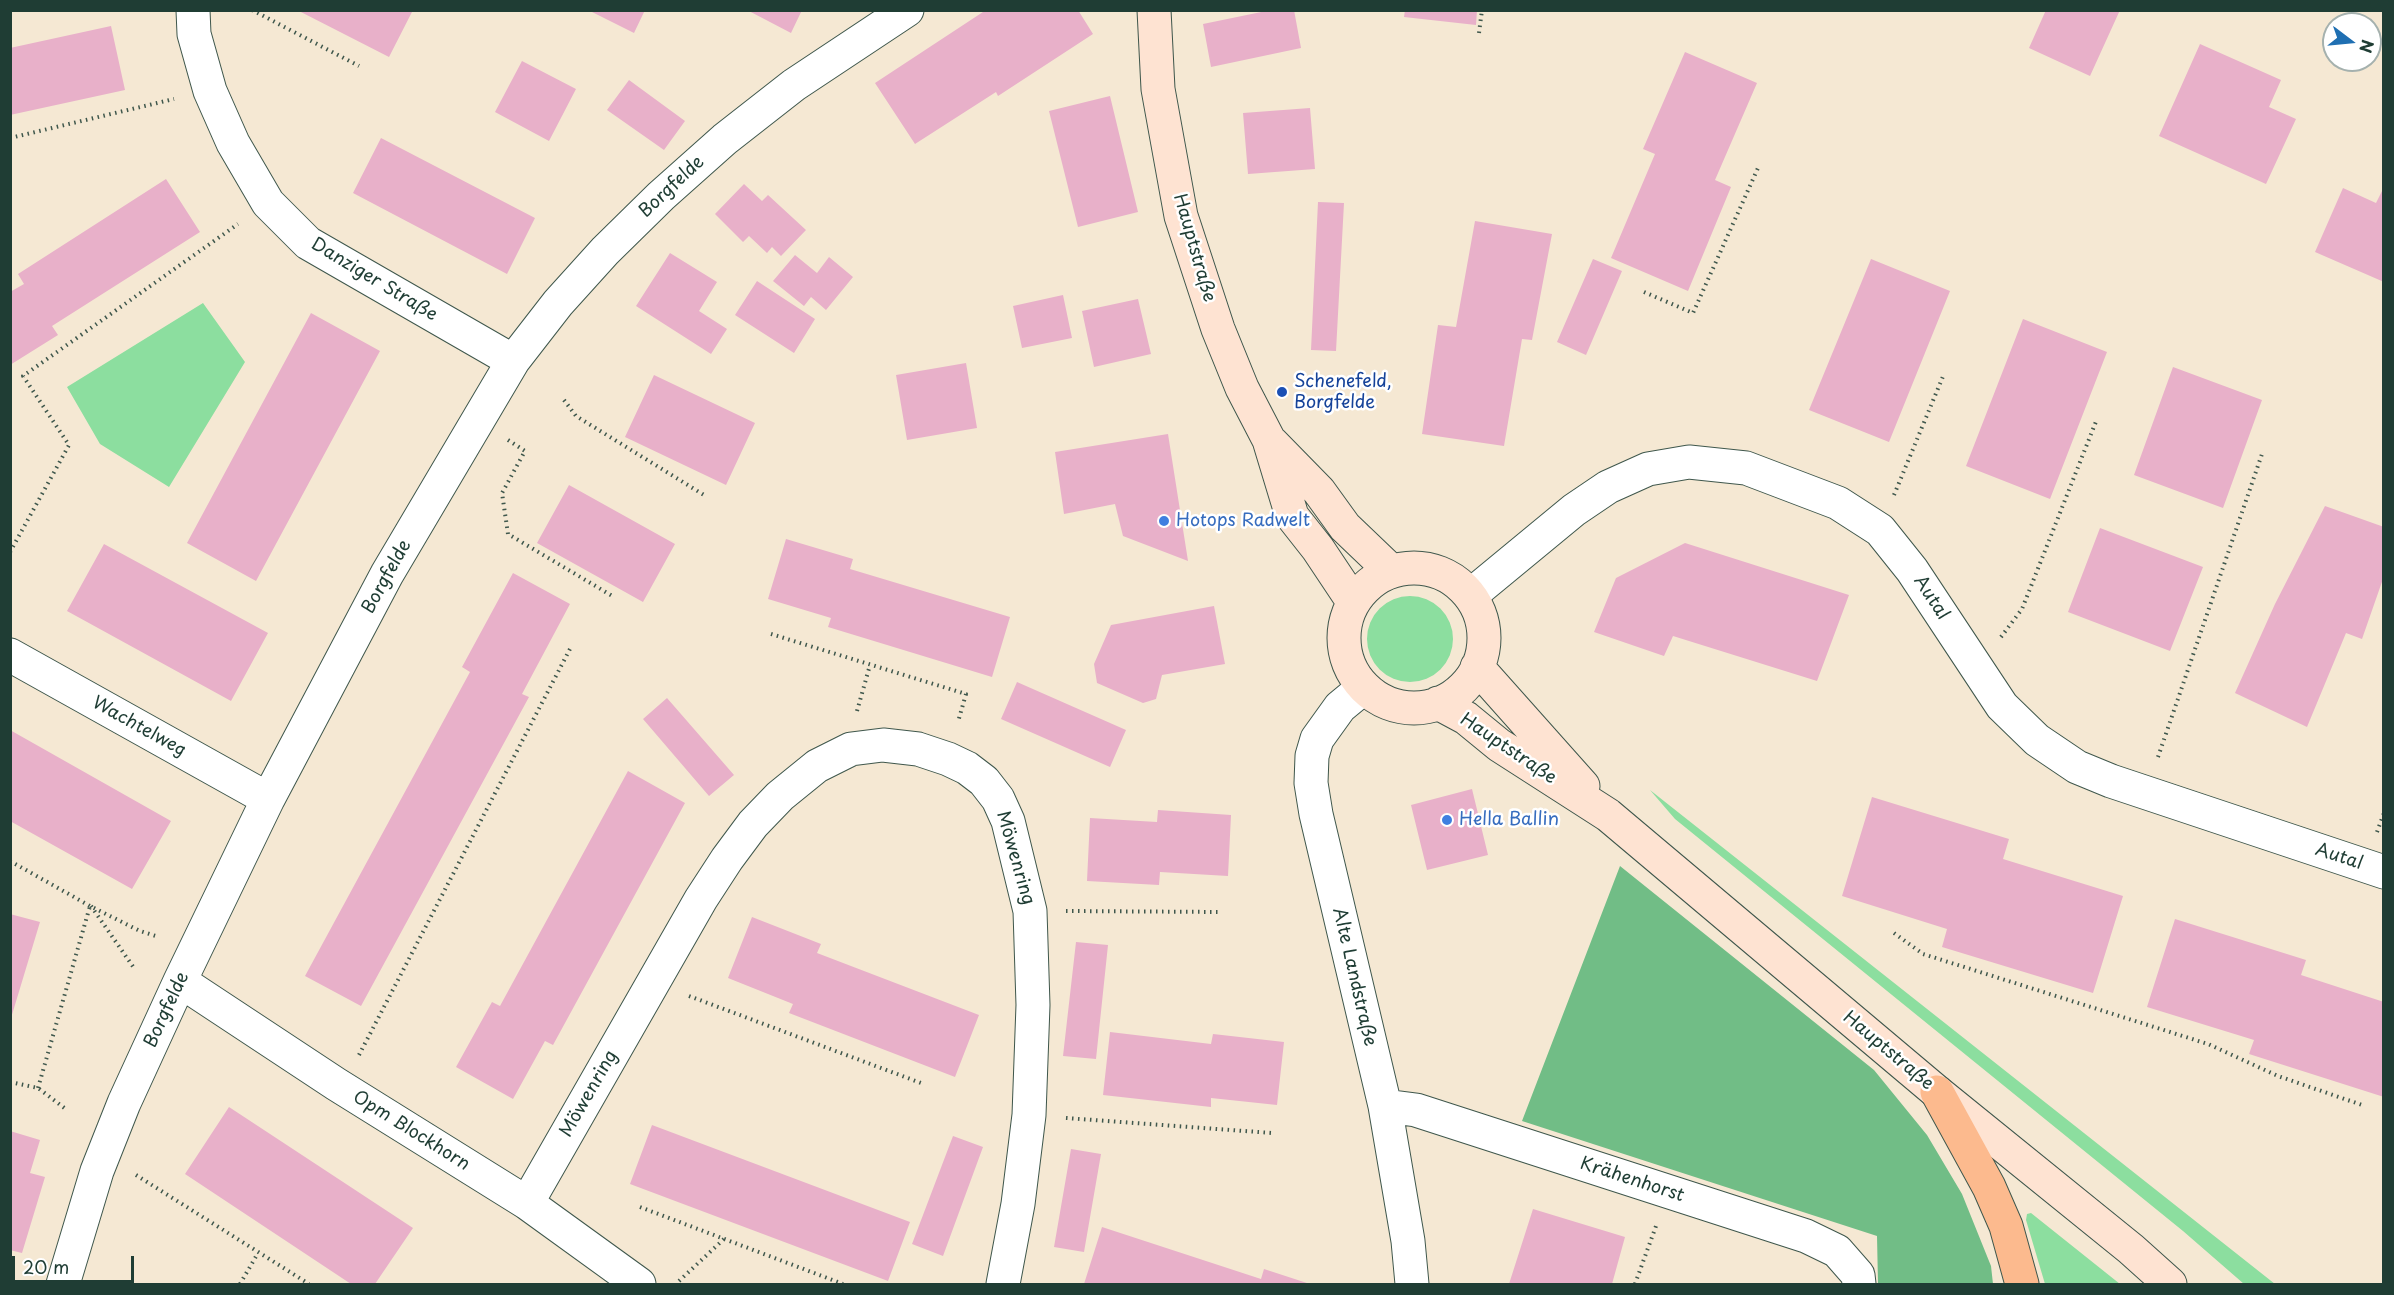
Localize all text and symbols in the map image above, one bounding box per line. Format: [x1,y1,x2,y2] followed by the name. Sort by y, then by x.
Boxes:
[2322,12,2382,72] north arrow
[2354,37,2381,56] text: N
[635,151,709,223] street label: Borgfelde
[1168,191,1220,305] street label: Hauptstraße
[307,234,441,326] street label: Danziger Straße
[1294,371,1392,413] place label: Schenefeld, Borgfelde
[1275,385,1289,399] marker: Schenefeld, Borgfelde
[1176,510,1310,532] place label: Hotops Radwelt
[1157,514,1171,528] marker: Hotops Radwelt
[358,536,416,618] street label: Borgfelde
[1909,572,1953,624] street label: Autal
[88,692,190,762] street label: Wachtelweg
[1456,709,1560,789] street label: Hauptstraße
[991,809,1039,907] street label: Möwenring
[1459,809,1559,831] place label: Hella Ballin
[1440,813,1454,827] marker: Hella Ballin
[2312,839,2366,875] street label: Autal
[1328,906,1380,1048] street label: Alte Landstraße
[140,969,194,1051] street label: Borgfelde
[1838,1007,1938,1095] street label: Hauptstraße
[556,1047,622,1141] street label: Möwenring
[349,1086,473,1176] street label: Opm Blockhorn
[1577,1153,1687,1207] street label: Krähenhorst
[15,1244,136,1282] scale bar
[23,1253,69,1280] text: 20 m

